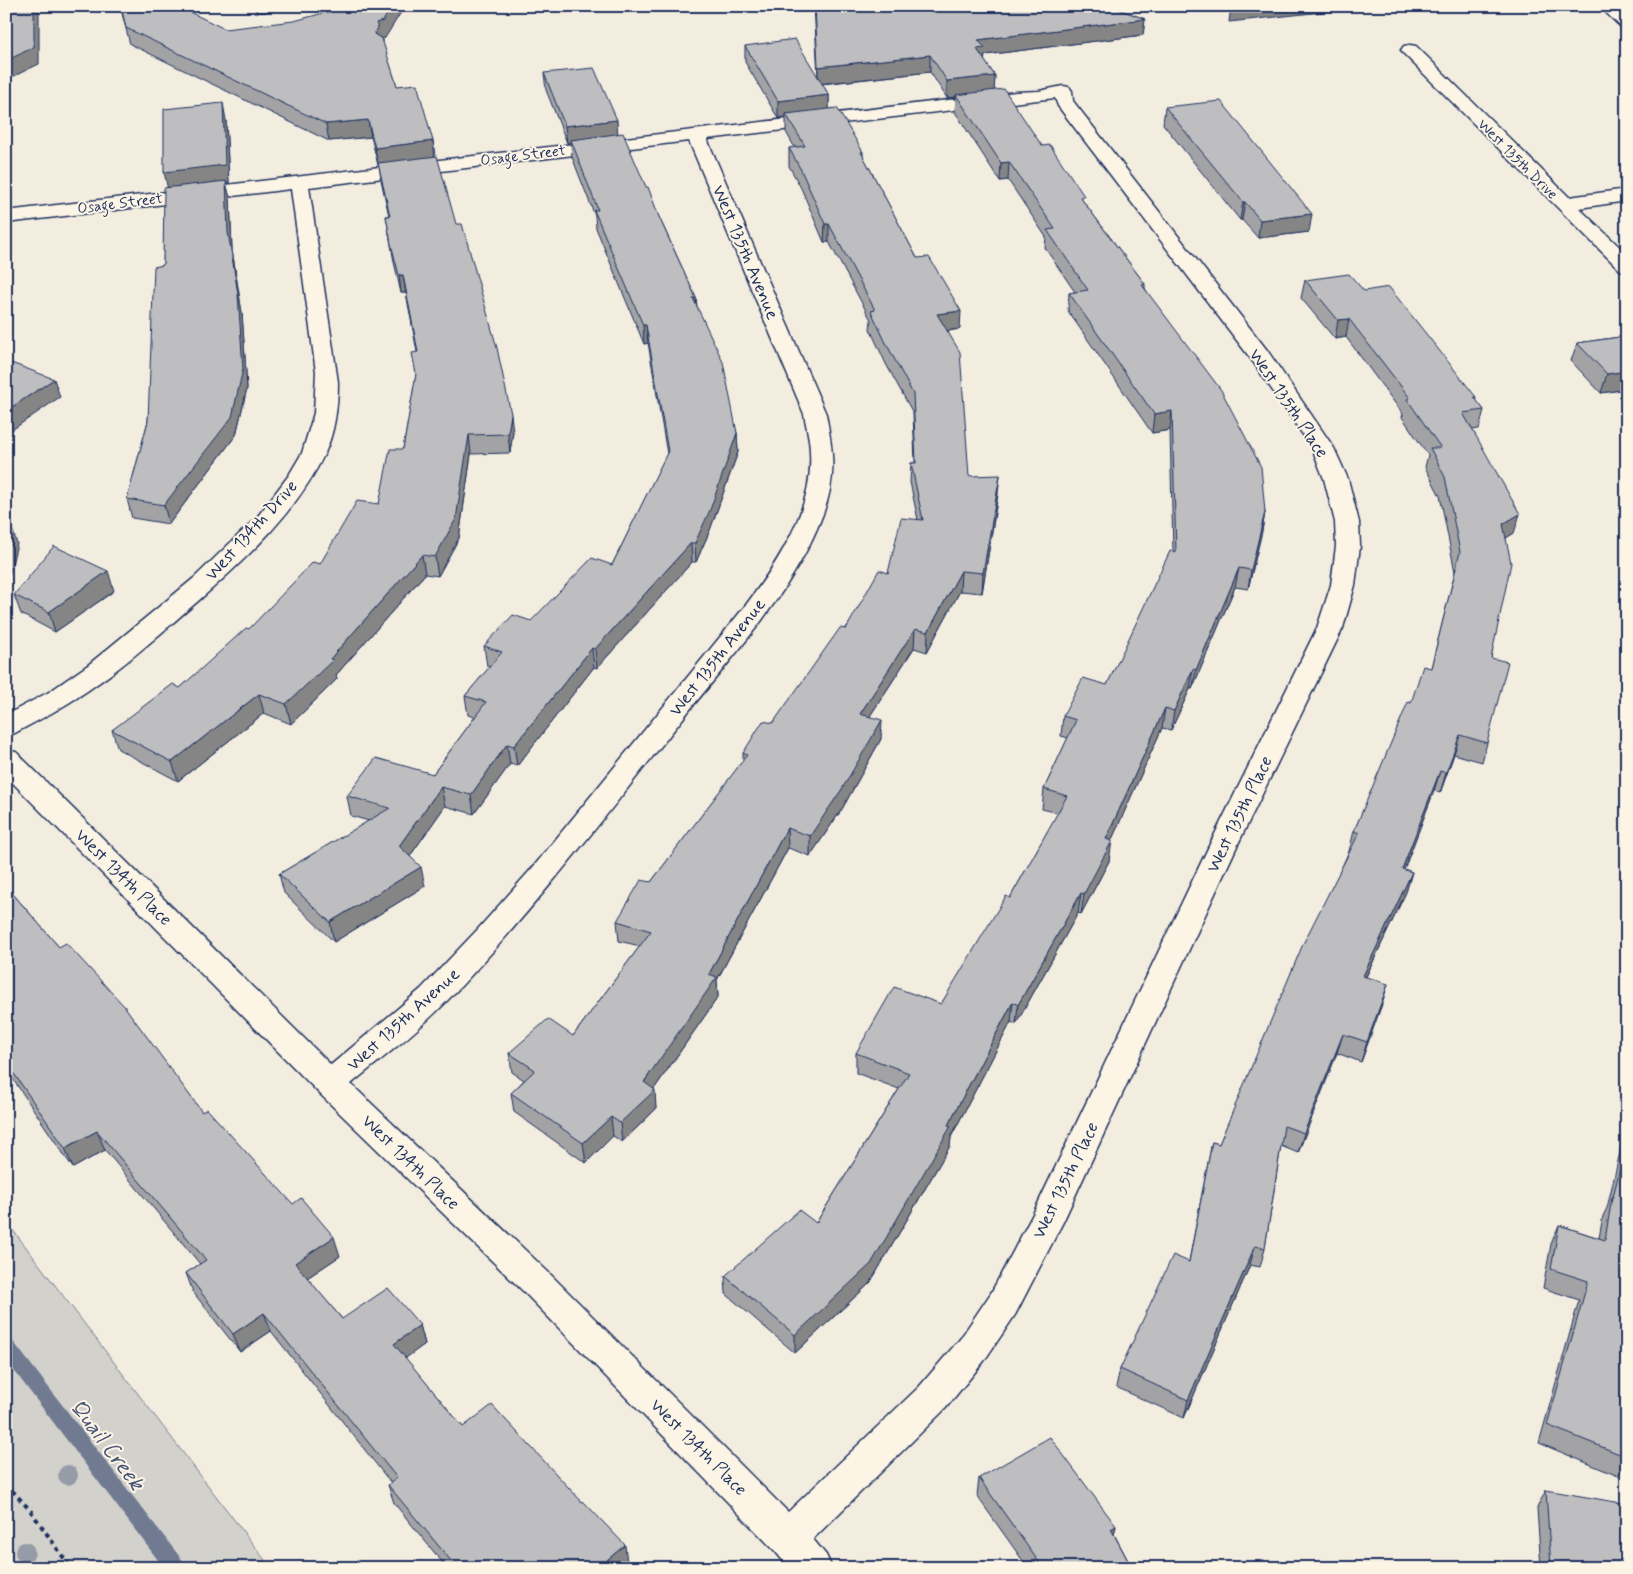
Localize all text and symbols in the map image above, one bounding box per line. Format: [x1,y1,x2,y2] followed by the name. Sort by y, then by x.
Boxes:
[1473,115,1562,204] street label: West 135th Drive
[479,141,567,172] street label: Osage Street
[706,181,784,323] street label: West 135th Avenue
[76,189,164,220] street label: Osage Street
[1243,344,1334,463] street label: West 135th Place
[200,475,303,586] street label: West 134th Drive
[664,593,772,722] street label: West 135th Avenue
[1201,752,1279,877] street label: West 135th Place
[70,824,177,931] street label: West 134th Place
[342,963,465,1077] street label: West 135th Avenue
[356,1110,465,1216] street label: West 134th Place
[1027,1118,1105,1243] street label: West 135th Place
[63,1394,151,1498] water label: Quail Creek
[645,1394,752,1501] street label: West 134th Place

